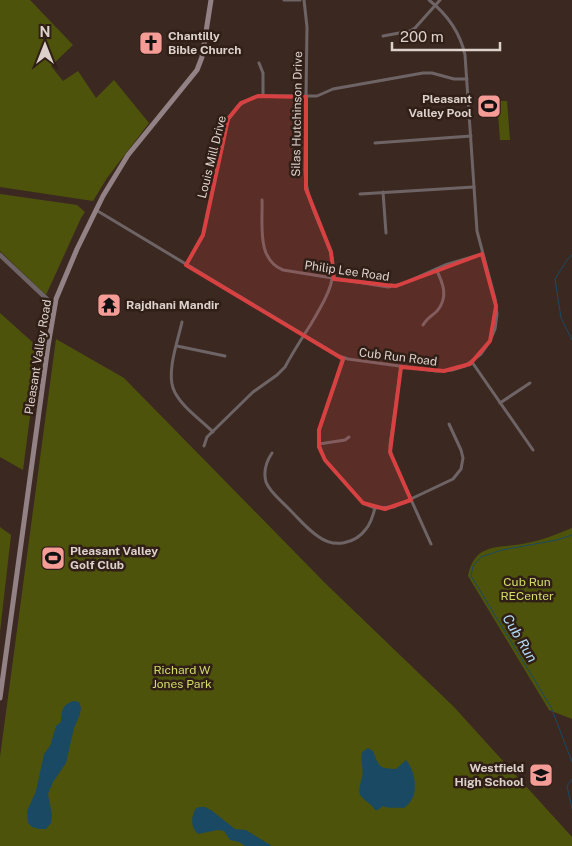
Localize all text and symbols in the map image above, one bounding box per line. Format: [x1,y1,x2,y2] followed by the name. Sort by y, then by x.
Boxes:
[20,20,70,70] north arrow
[392,20,500,52] scale bar
[40,24,50,40] text: N
[400,28,444,45] text: 200 m
[168,29,241,57] place label: Chantilly Bible Church
[138,30,164,56] church icon: Chantilly Bible Church
[289,51,305,177] street label: Silas Hutchinson Drive
[409,92,472,120] place label: Pleasant Valley Pool
[476,93,502,119] sports icon: Pleasant Valley Pool
[195,114,229,200] street label: Louis Mill Drive
[304,258,390,284] street label: Philip Lee Road
[96,292,122,318] temple icon: Rajdhani Mandir
[22,298,54,416] street label: Pleasant Valley Road
[126,298,219,312] place label: Rajdhani Mandir
[358,345,438,369] street label: Cub Run Road
[70,544,158,572] place label: Pleasant Valley Golf Club
[40,545,66,571] sports icon: Pleasant Valley Golf Club
[500,575,554,603] park label: Cub Run RECenter
[499,611,541,665] water label: Cub Run
[152,663,212,691] park label: Richard W Jones Park
[455,761,524,789] place label: Westfield High School
[528,762,554,788] school or university icon: Westfield High School

